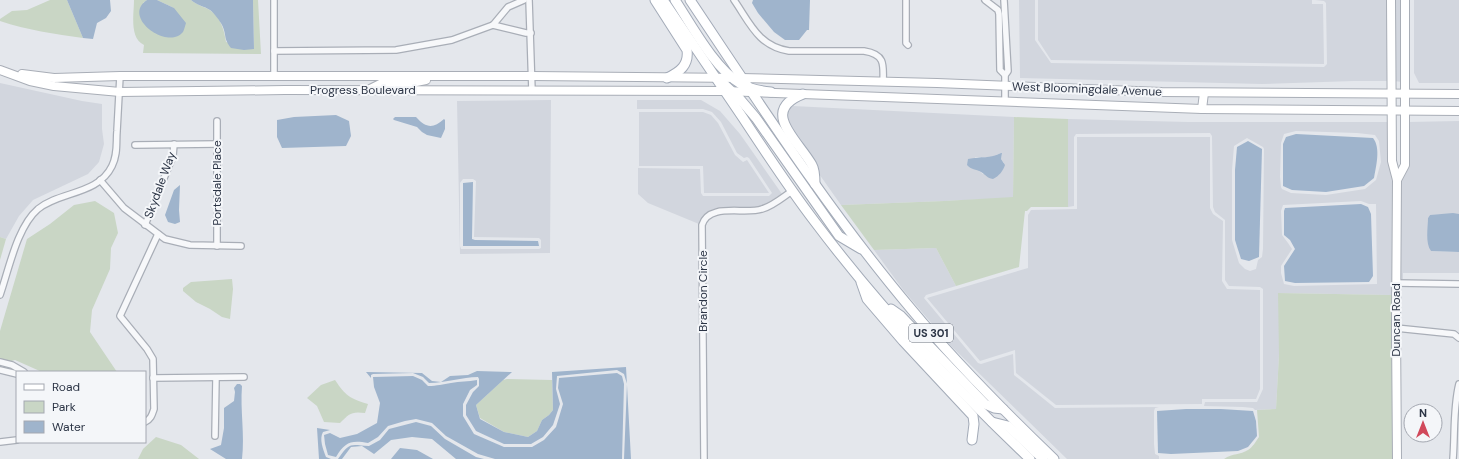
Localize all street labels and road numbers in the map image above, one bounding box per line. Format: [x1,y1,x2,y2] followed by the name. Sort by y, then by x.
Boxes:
[1012,78,1162,100] street label: West Bloomingdale Avenue
[310,82,416,98] street label: Progress Boulevard
[209,140,225,226] street label: Portsdale Place
[141,149,180,221] street label: Skydale Way
[695,250,711,332] street label: Brandon Circle
[1388,283,1404,357] street label: Duncan Road
[909,324,953,342] road number: US 301

